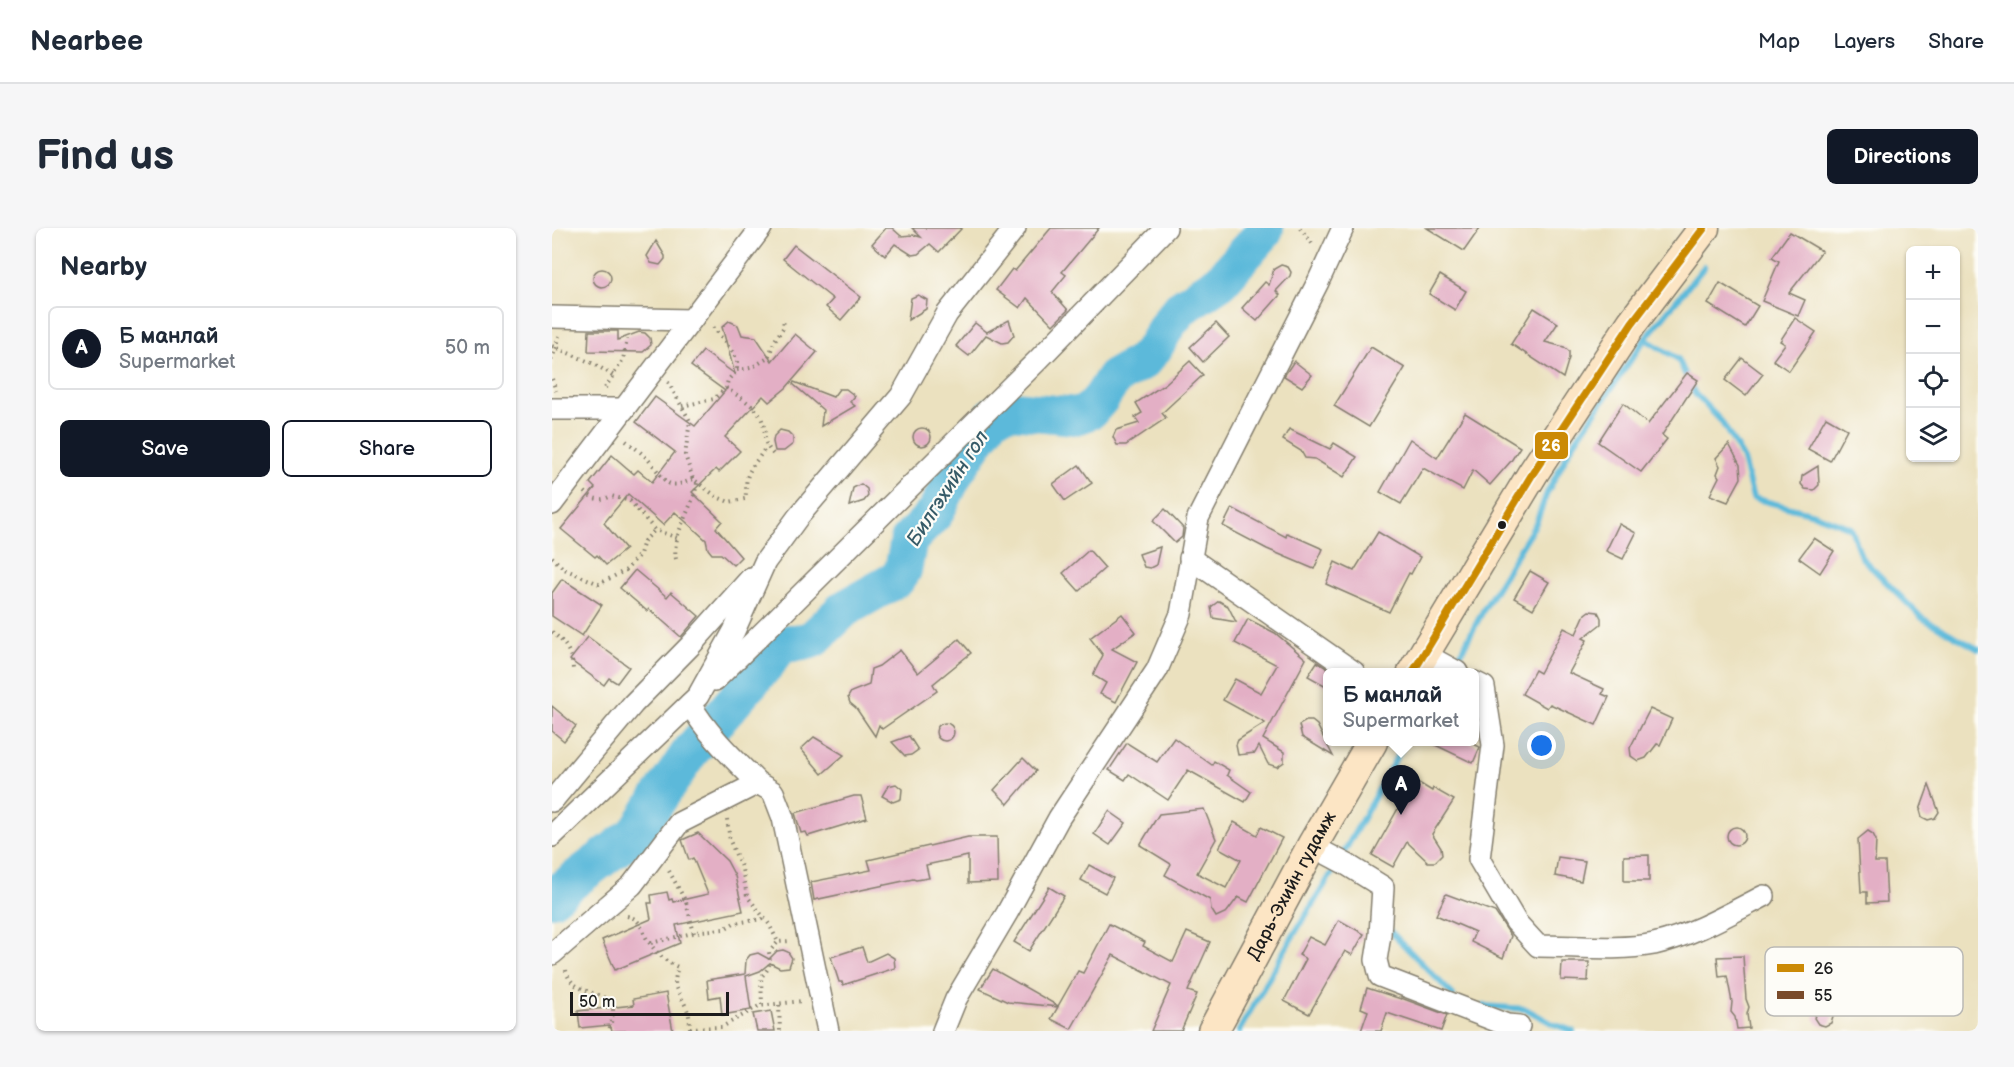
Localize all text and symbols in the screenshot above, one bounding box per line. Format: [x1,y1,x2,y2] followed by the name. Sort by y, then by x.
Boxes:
[30,25,143,58] text: Nearbee
[1758,29,1800,54] text: Map
[1833,29,1895,54] text: Layers
[1928,29,1984,54] text: Share
[1827,129,1978,184] button: Directions
[36,131,174,182] text: Find us
[1906,246,1960,462] map controls
[1906,246,1960,300] button: +
[60,252,147,283] text: Nearby
[1906,300,1960,354] button: −
[119,323,218,350] text: Б манлай
[75,336,88,360] text: A
[445,336,490,360] text: 50 m
[119,350,235,374] text: Supermarket
[1906,354,1960,408] button: locate
[1906,408,1960,462] button: layers
[60,420,270,477] button: Save
[282,420,492,477] button: Share
[902,426,994,551] water label: Билгэхийн гол
[1534,431,1569,460] line badge: 26
[1541,437,1561,456] text: 26
[1496,519,1508,531] unlabelled marker
[1323,668,1479,746] popup
[1343,682,1442,709] text: Б манлай
[1343,709,1459,733] text: Supermarket
[1527,731,1556,760] your location
[1382,766,1420,815] pin: A
[1243,807,1341,964] street label: Дарь-Эхийн гудамж
[1765,947,1963,1016] legend
[1814,960,1833,979] text: 26
[1814,987,1832,1006] text: 55
[570,989,729,1016] scale bar
[579,993,615,1012] text: 50 m

